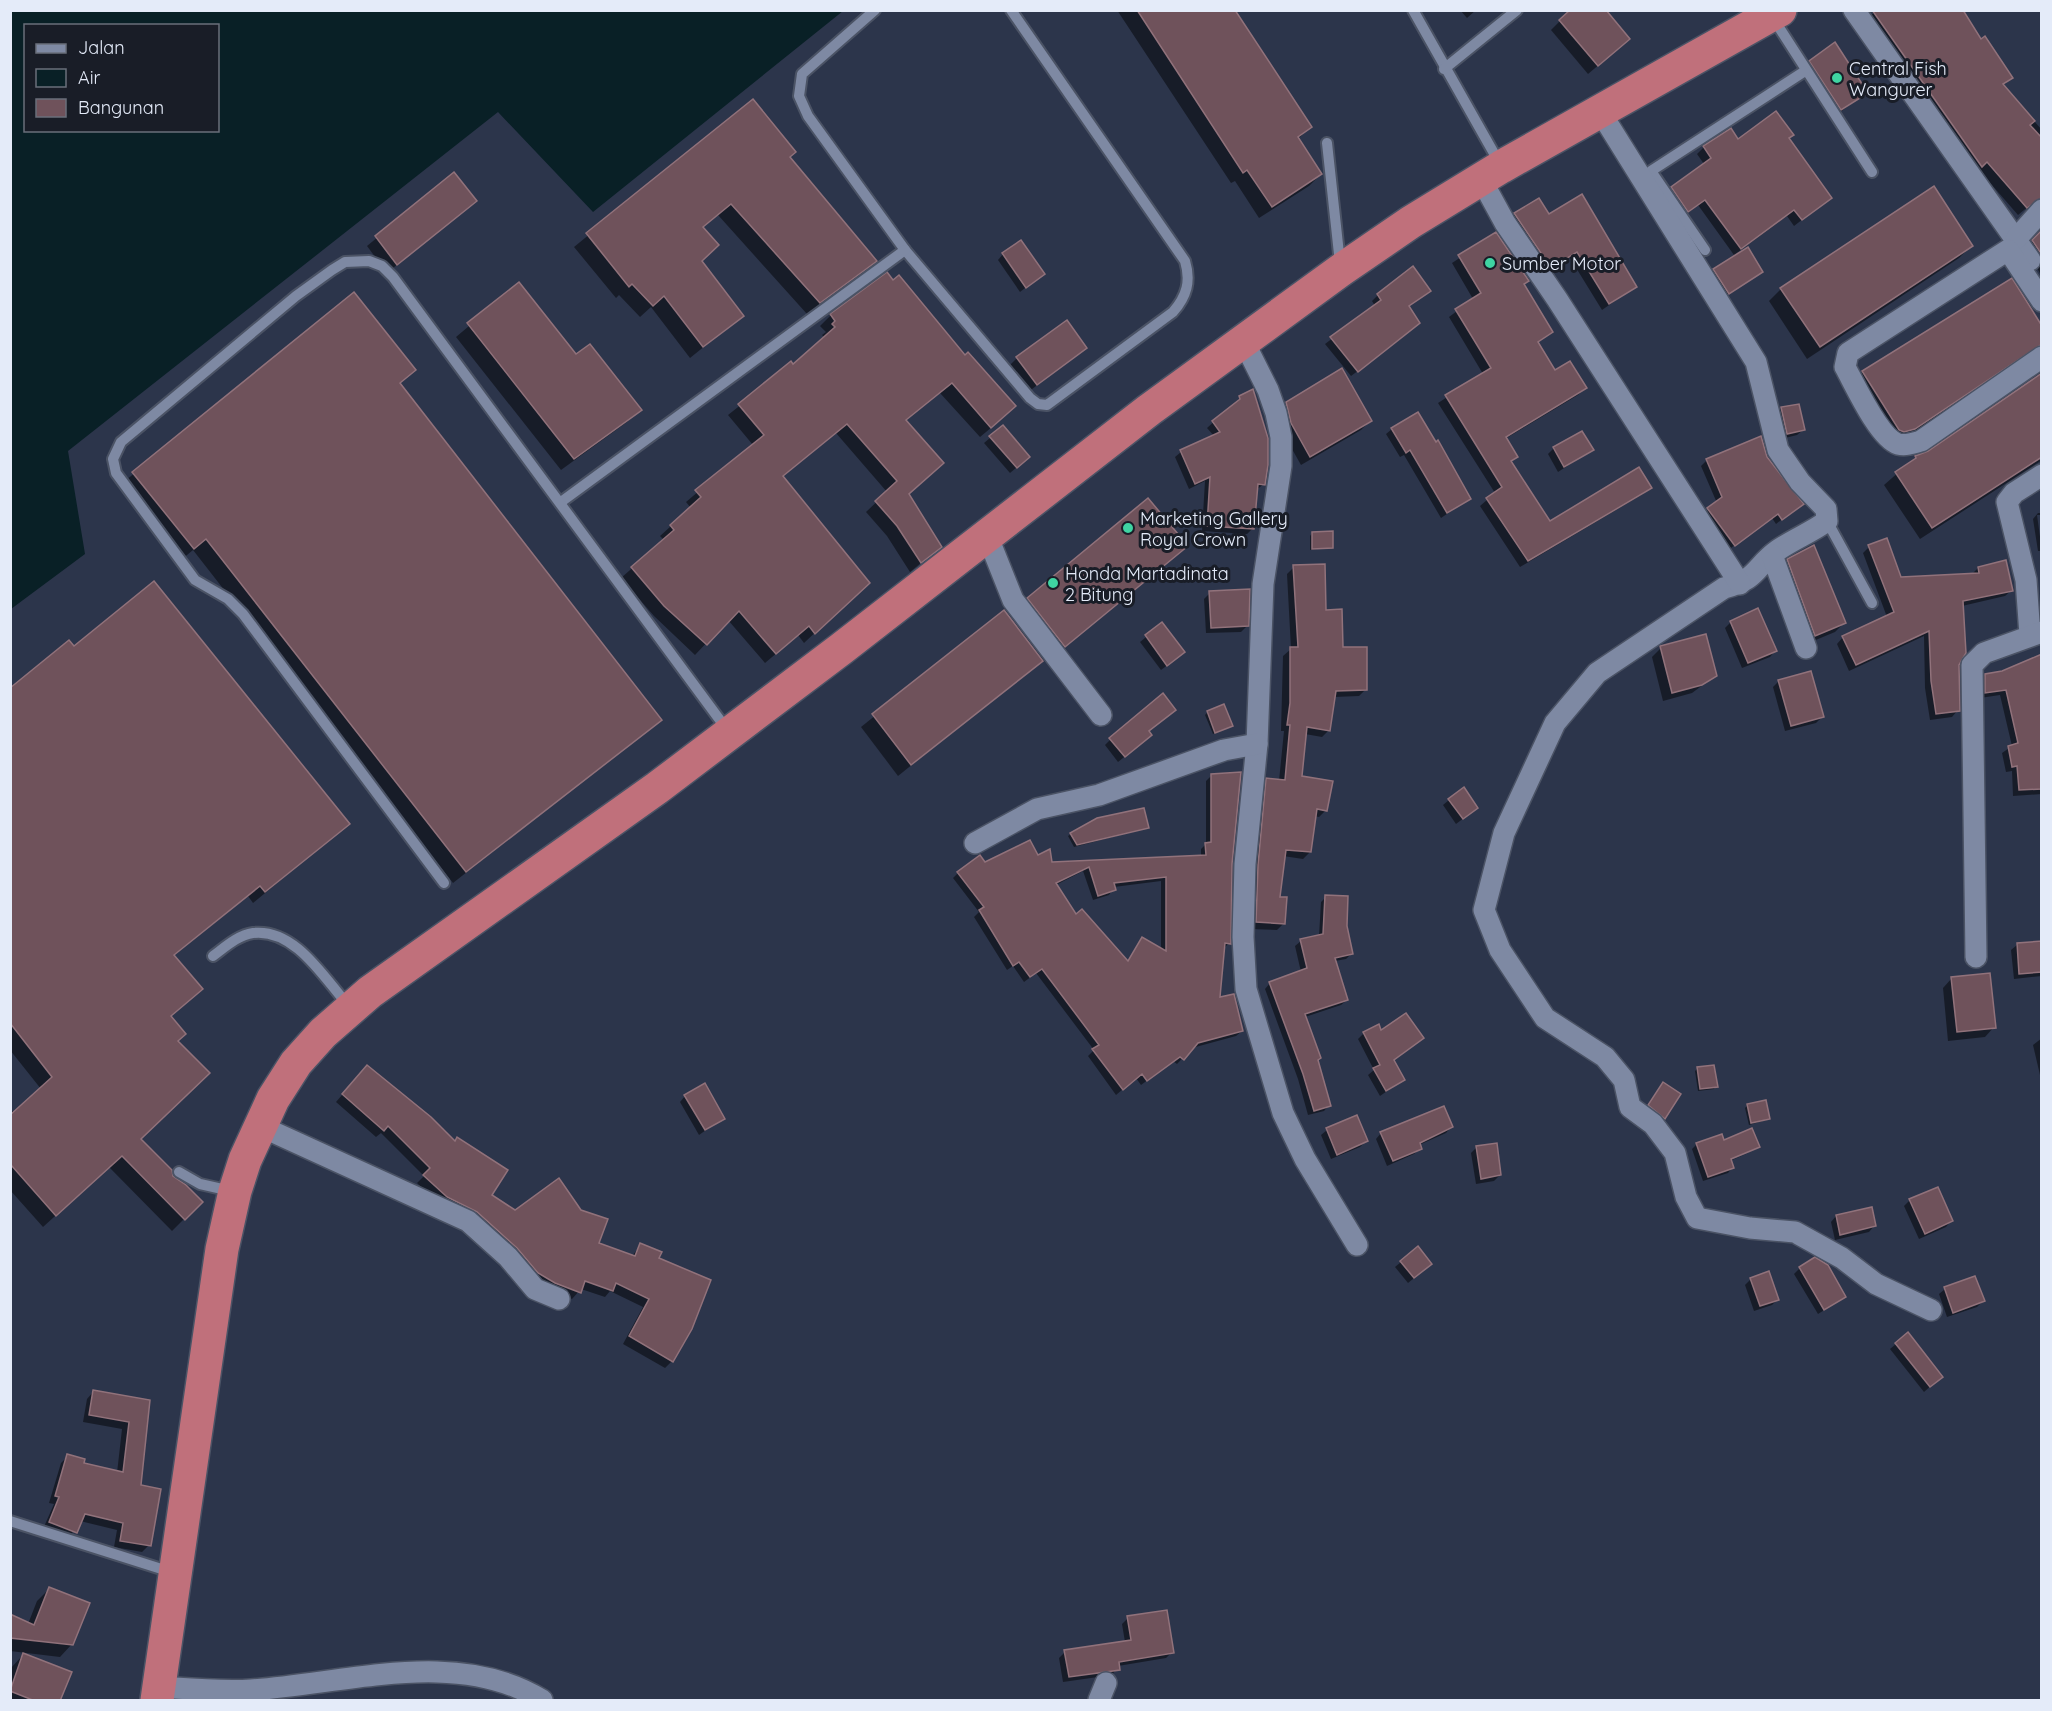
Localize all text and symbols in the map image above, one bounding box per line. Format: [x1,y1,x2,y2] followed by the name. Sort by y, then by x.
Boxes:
[24,24,219,132] legend
[78,36,125,59] text: Jalan
[1849,57,1947,101] place label: Central Fish Wangurer
[78,66,100,89] text: Air
[1830,71,1844,85] marker: Central Fish Wangurer
[78,96,164,119] text: Bangunan
[1502,252,1621,275] place label: Sumber Motor
[1483,256,1497,270] marker: Sumber Motor
[1140,507,1288,551] place label: Marketing Gallery Royal Crown
[1121,521,1135,535] marker: Marketing Gallery Royal Crown
[1065,562,1229,606] place label: Honda Martadinata 2 Bitung
[1046,576,1060,590] marker: Honda Martadinata 2 Bitung

